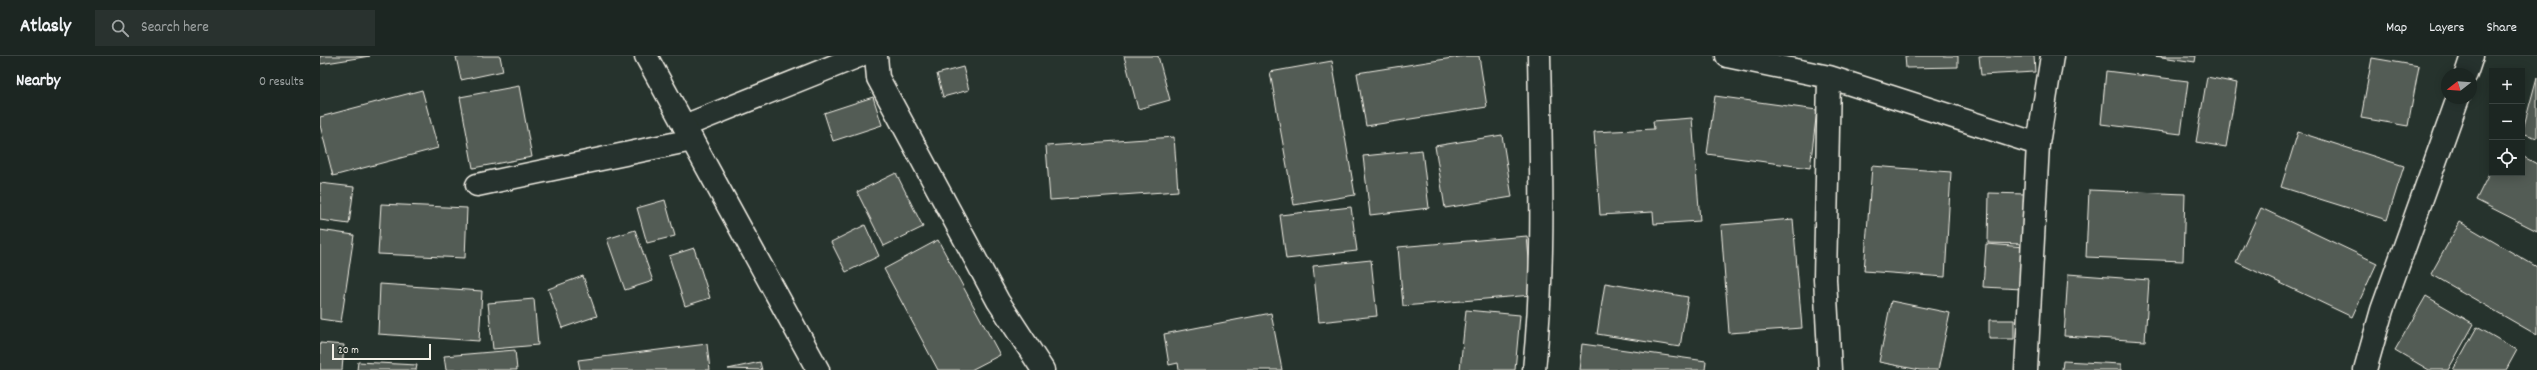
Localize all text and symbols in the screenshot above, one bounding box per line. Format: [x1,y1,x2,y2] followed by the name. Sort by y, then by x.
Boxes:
[95,10,375,46] search box
[20,14,71,41] text: Atlasly
[109,17,131,39] icon: search
[141,17,209,39] text: Search here
[2386,18,2407,38] text: Map
[2429,18,2464,38] text: Layers
[2486,18,2517,38] text: Share
[2441,68,2477,104] north arrow
[2489,68,2525,176] map controls
[2489,68,2525,104] button: +
[16,70,60,94] text: Nearby
[259,73,304,92] text: 0 results
[2489,104,2525,140] button: −
[2489,140,2525,176] button: locate
[332,342,431,361] scale bar
[338,343,359,359] text: 20 m

